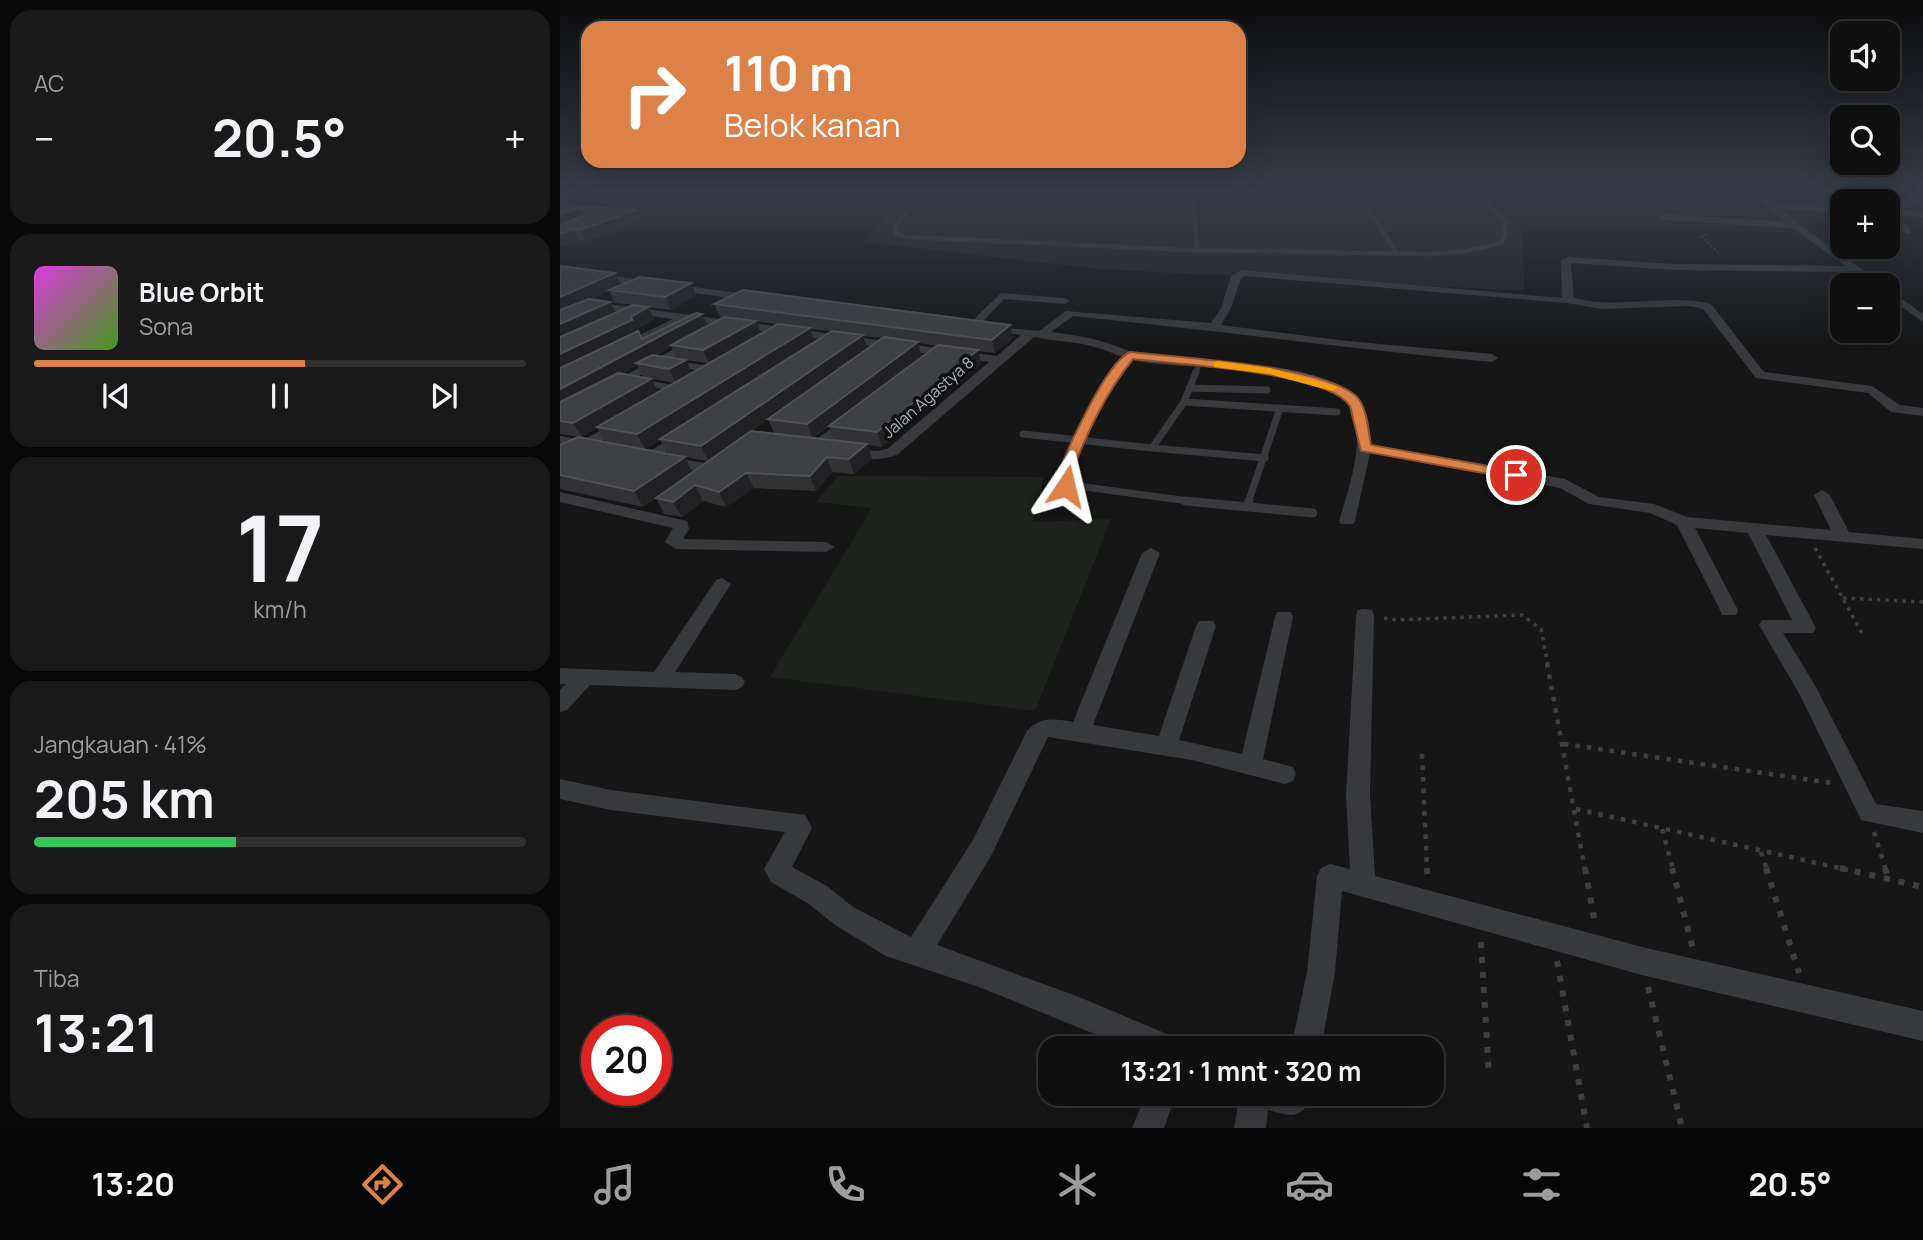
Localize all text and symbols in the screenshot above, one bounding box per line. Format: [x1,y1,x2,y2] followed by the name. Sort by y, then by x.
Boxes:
[1830,21,1900,343] map controls
[1830,21,1900,91] button: sound
[724,39,853,106] text: 110 m
[609,49,700,140] icon: right
[34,67,65,99] text: AC
[212,102,347,173] text: 20.5°
[724,103,900,147] text: Belok kanan
[1830,105,1900,175] button: search
[34,112,55,164] text: −
[504,112,526,164] text: +
[1830,189,1900,259] button: +
[1830,273,1900,343] button: −
[139,274,264,310] text: Blue Orbit
[139,310,193,342] text: Sona
[878,351,978,443] street label: Jalan Agastya 8
[97,377,135,415] icon: previous
[261,377,299,415] icon: pause
[425,377,463,415] icon: next
[1486,445,1546,505] pin
[1029,449,1103,523] position arrow
[1497,456,1535,494] icon: arrive
[236,485,324,609] text: 17
[253,593,307,625] text: km/h
[34,728,207,760] text: Jangkauan · 41%
[34,763,215,834] text: 205 km
[34,962,79,994] text: Tiba
[34,997,159,1068] text: 13:21
[581,1015,672,1106] speed limit sign: 20
[1121,1053,1361,1089] text: 13:21 · 1 mnt · 320 m
[358,1160,407,1209] icon: directions
[590,1160,639,1209] icon: music
[821,1160,870,1209] icon: phone
[1053,1160,1102,1209] icon: climate
[1285,1160,1334,1209] icon: car
[1517,1160,1566,1209] icon: filters
[91,1162,175,1206] text: 13:20
[1749,1162,1832,1206] text: 20.5°

